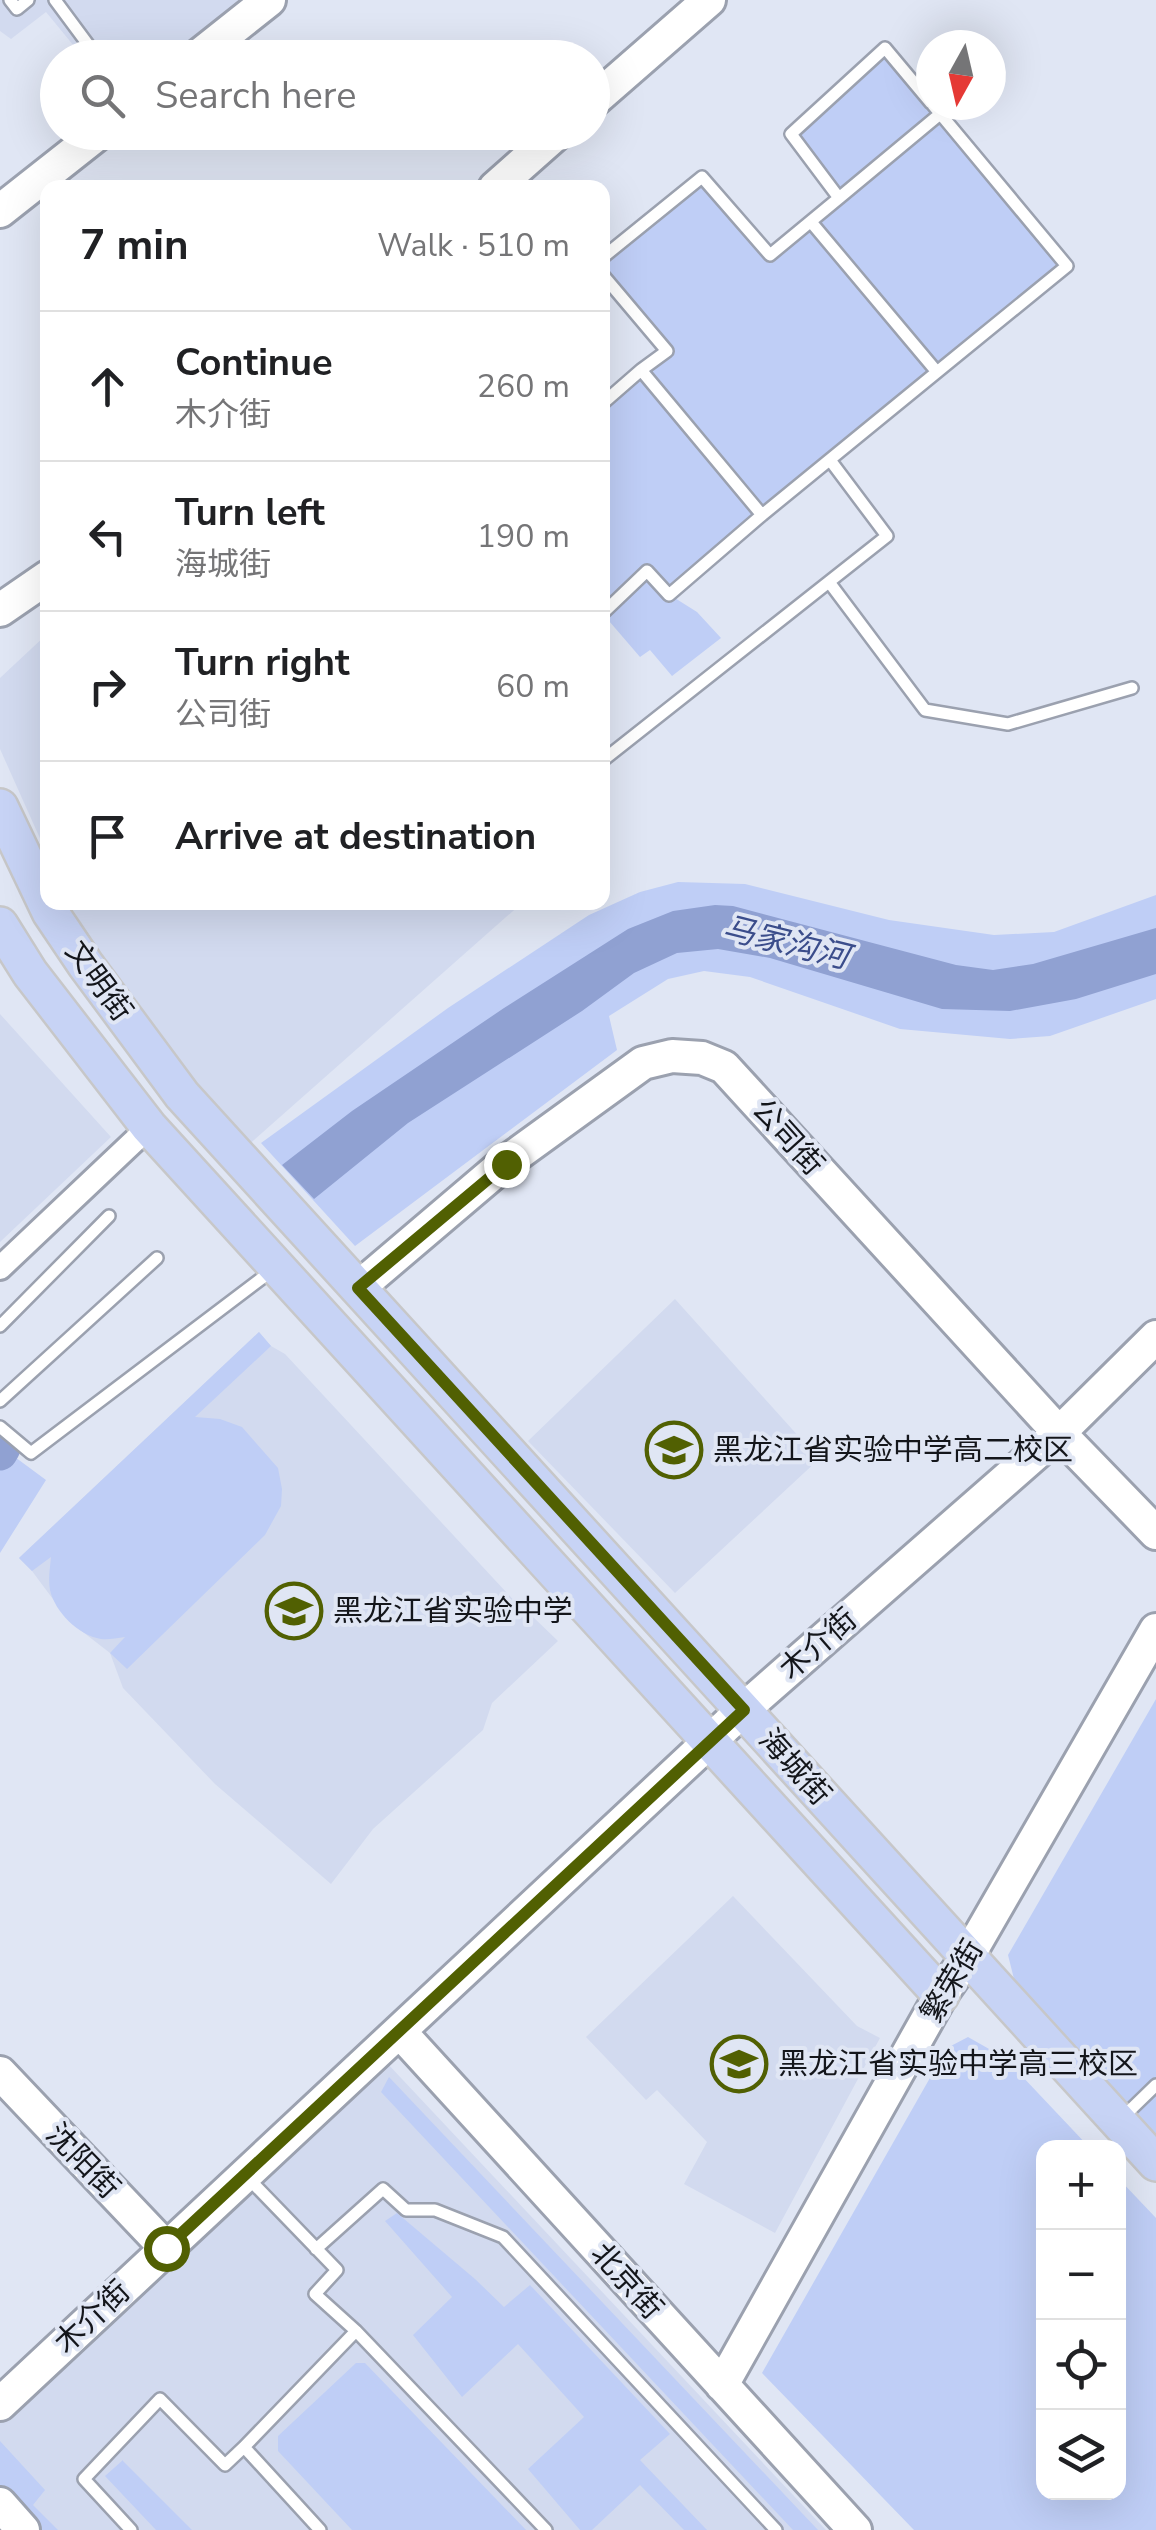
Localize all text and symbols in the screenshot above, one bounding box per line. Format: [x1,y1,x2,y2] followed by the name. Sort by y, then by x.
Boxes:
[916,30,1006,120] north arrow
[40,40,610,150] search box
[75,68,130,123] icon: search
[155,70,356,121] text: Search here
[80,217,189,274] text: 7 min
[377,224,570,267] text: Walk · 510 m
[175,337,333,388] text: Continue
[80,359,135,414] icon: ahead
[477,365,570,408] text: 260 m
[175,393,271,436] text: 木介街
[175,487,325,538] text: Turn left
[80,509,135,564] icon: left
[477,515,570,558] text: 190 m
[175,543,271,586] text: 海城街
[175,637,350,688] text: Turn right
[80,659,135,714] icon: right
[496,665,570,708] text: 60 m
[175,693,271,736] text: 公司街
[80,809,135,864] icon: arrive
[175,811,536,862] text: Arrive at destination
[719,906,859,980] water label: 马家沟河
[56,933,142,1030] street label: 文明街
[742,1090,833,1184] street label: 公司街
[484,1142,530,1188] route end
[644,1420,704,1480] school or university icon: 黑龙江省实验中学高二校区
[713,1430,1073,1471] place label: 黑龙江省实验中学高二校区
[264,1581,324,1641] school or university icon: 黑龙江省实验中学
[333,1591,573,1632] place label: 黑龙江省实验中学
[771,1599,866,1689] street label: 木介街
[749,1720,840,1814] street label: 海城街
[912,1932,993,2030] street label: 繁荣街
[709,2034,769,2094] school or university icon: 黑龙江省实验中学高三校区
[778,2044,1138,2085] place label: 黑龙江省实验中学高三校区
[37,2115,129,2208] street label: 沈阳街
[1036,2140,1126,2500] map controls
[1036,2140,1126,2230] button: +
[144,2226,190,2272] route start
[1036,2230,1126,2320] button: −
[581,2234,672,2328] street label: 北京街
[45,2272,139,2363] street label: 木介街
[1036,2320,1126,2410] button: locate
[1036,2410,1126,2500] button: layers

